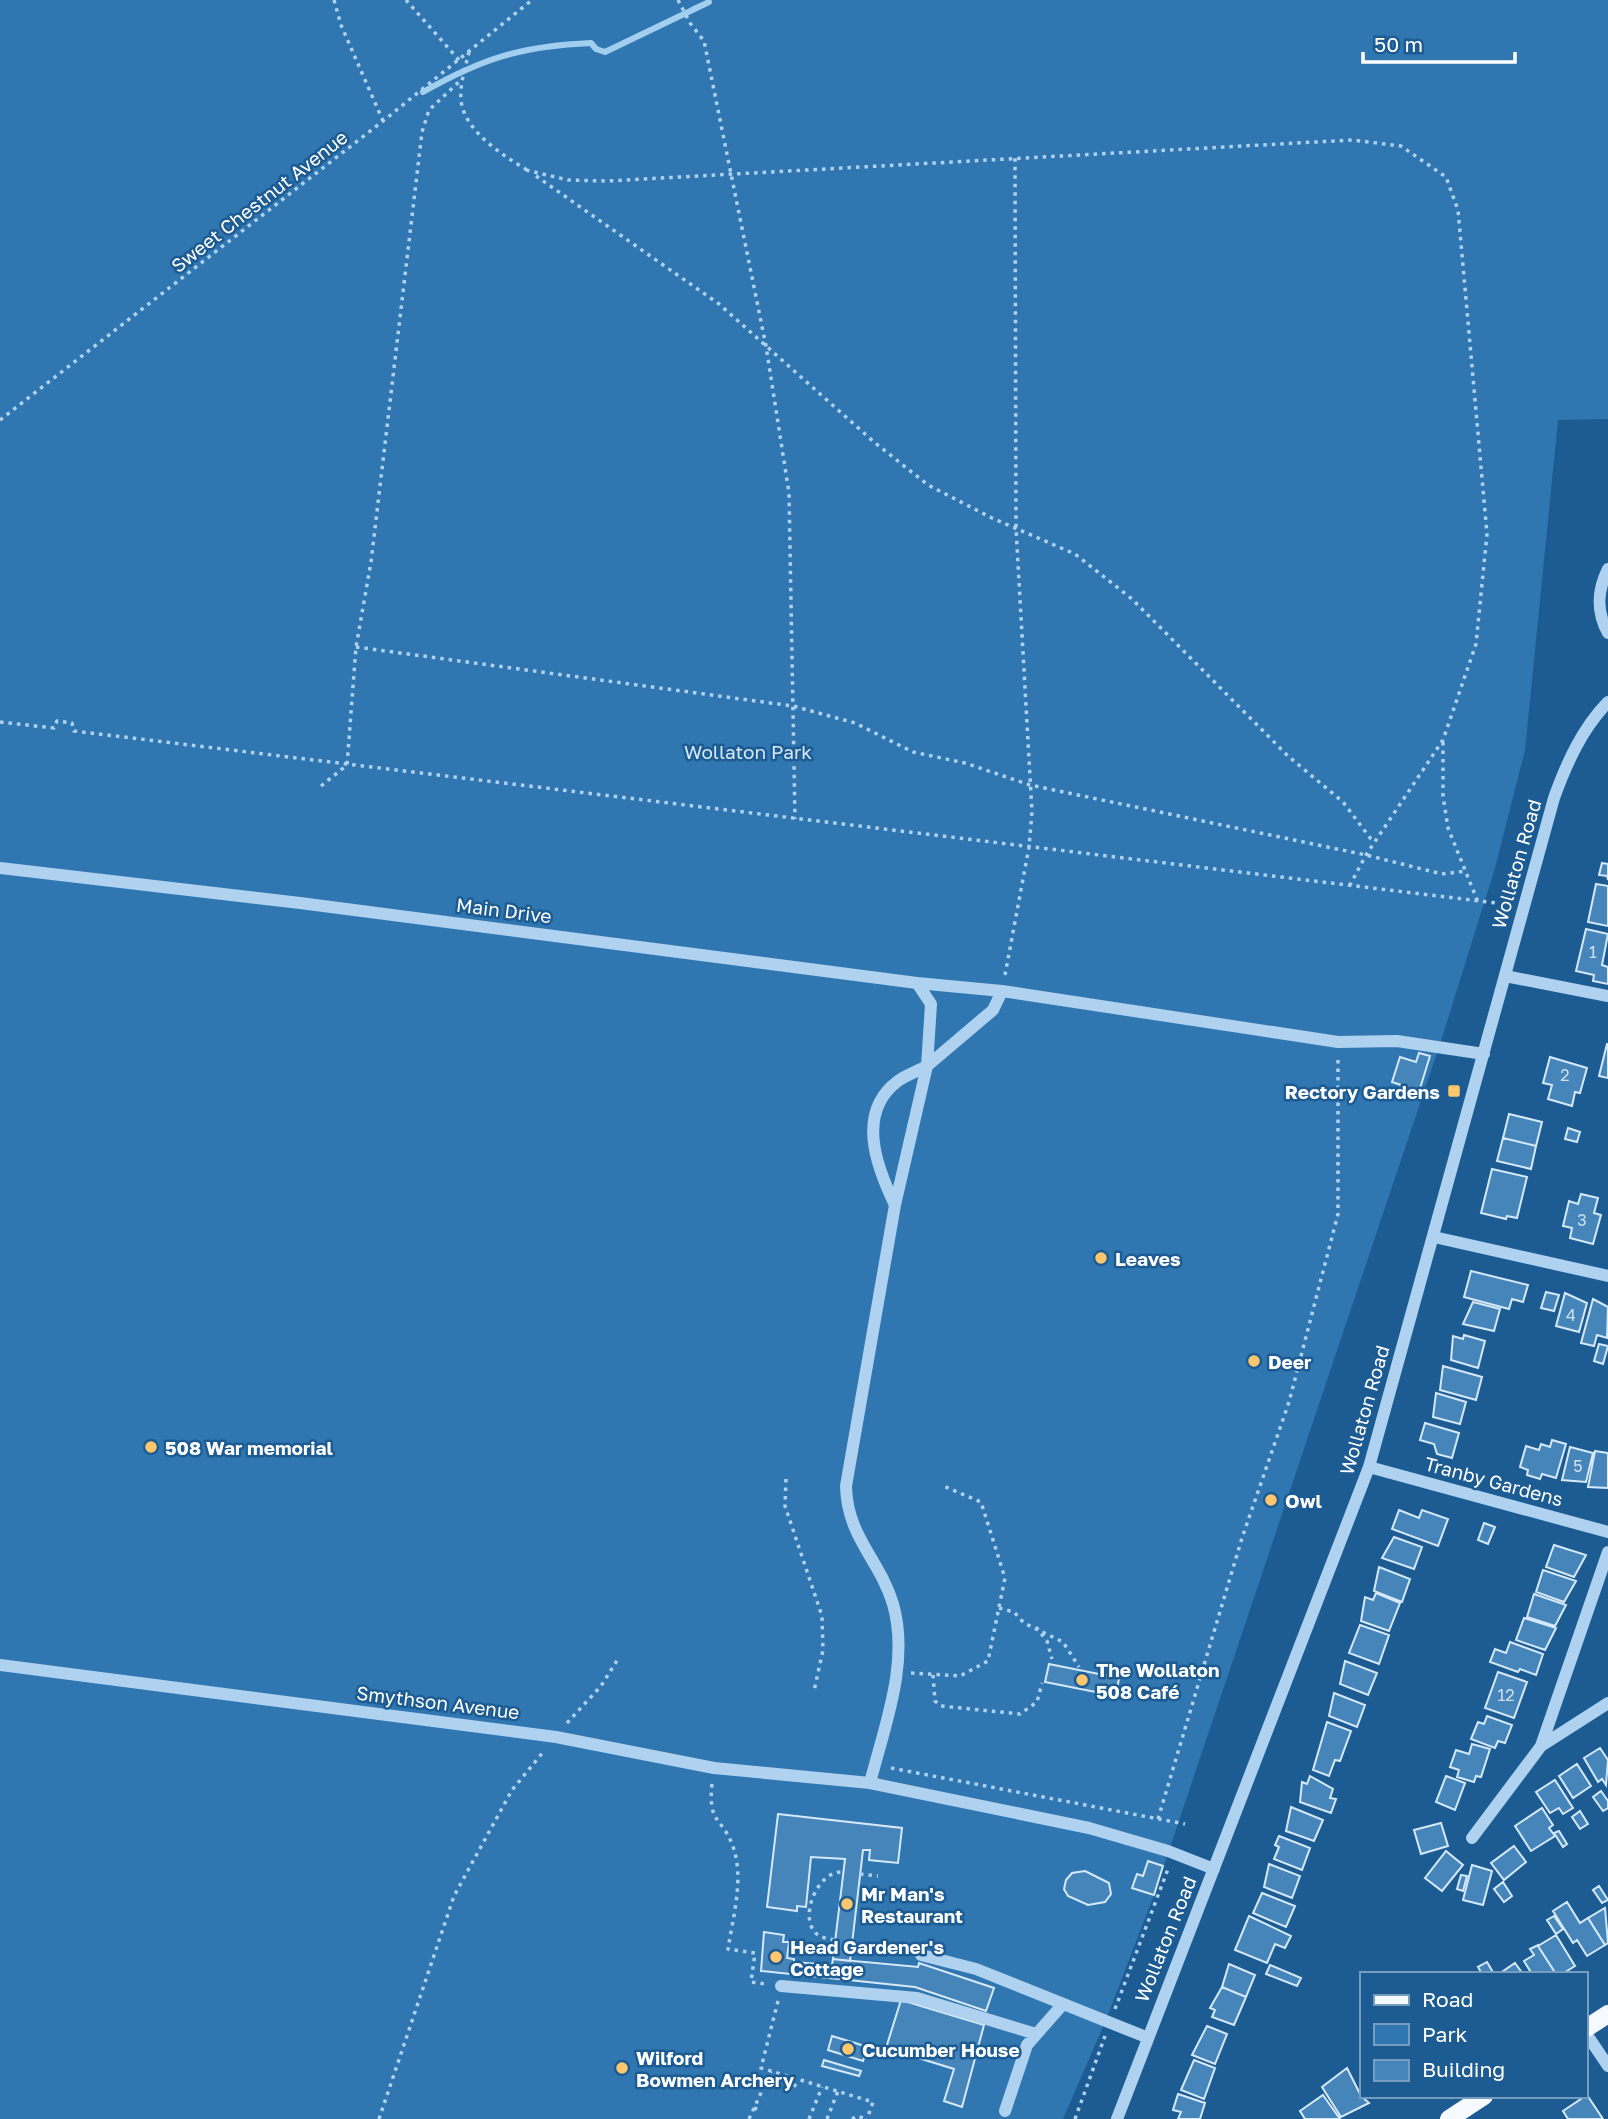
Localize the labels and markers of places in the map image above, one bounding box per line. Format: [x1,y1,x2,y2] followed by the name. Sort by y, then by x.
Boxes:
[1285,1080,1440,1103] place label: Rectory Gardens
[1446,1083,1462,1099] marker: Rectory Gardens
[1115,1247,1181,1270] place label: Leaves
[1093,1250,1109,1266] marker: Leaves
[1268,1350,1312,1373] place label: Deer
[1246,1353,1262,1369] marker: Deer
[165,1436,333,1459] place label: 508 War memorial
[143,1439,159,1455] marker: 508 War memorial
[1285,1489,1322,1512] place label: Owl
[1263,1492,1279,1508] marker: Owl
[1096,1658,1220,1703] place label: The Wollaton 508 Café
[1074,1672,1090,1688] marker: The Wollaton 508 Café
[861,1882,963,1927] place label: Mr Man's Restaurant
[839,1896,855,1912] marker: Mr Man's Restaurant
[790,1935,944,1980] place label: Head Gardener's Cottage
[768,1949,784,1965] marker: Head Gardener's Cottage
[862,2038,1020,2061] place label: Cucumber House
[840,2041,856,2057] marker: Cucumber House
[636,2046,795,2091] place label: Wilford Bowmen Archery
[614,2060,630,2076] marker: Wilford Bowmen Archery

